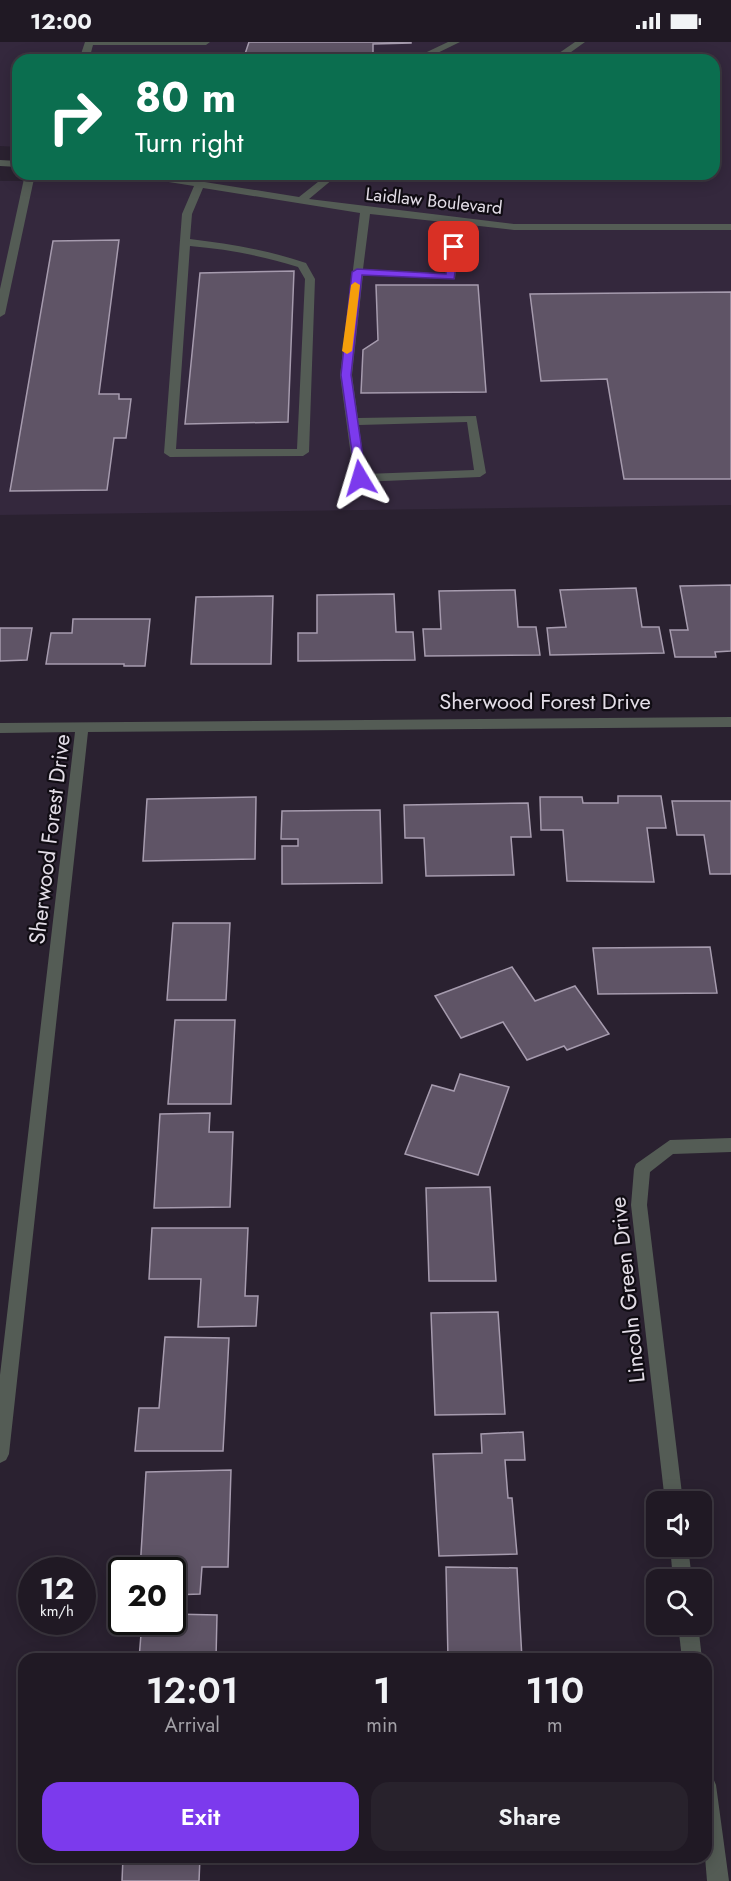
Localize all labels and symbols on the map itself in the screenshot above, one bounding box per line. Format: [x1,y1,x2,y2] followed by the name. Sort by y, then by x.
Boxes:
[364,181,504,221] street label: Laidlaw Boulevard
[428,221,479,272] pin
[328,446,392,510] position arrow
[439,685,651,717] street label: Sherwood Forest Drive
[20,732,78,946] street label: Sherwood Forest Drive
[601,1195,653,1385] street label: Lincoln Green Drive
[108,1557,186,1635] speed limit sign: 20

